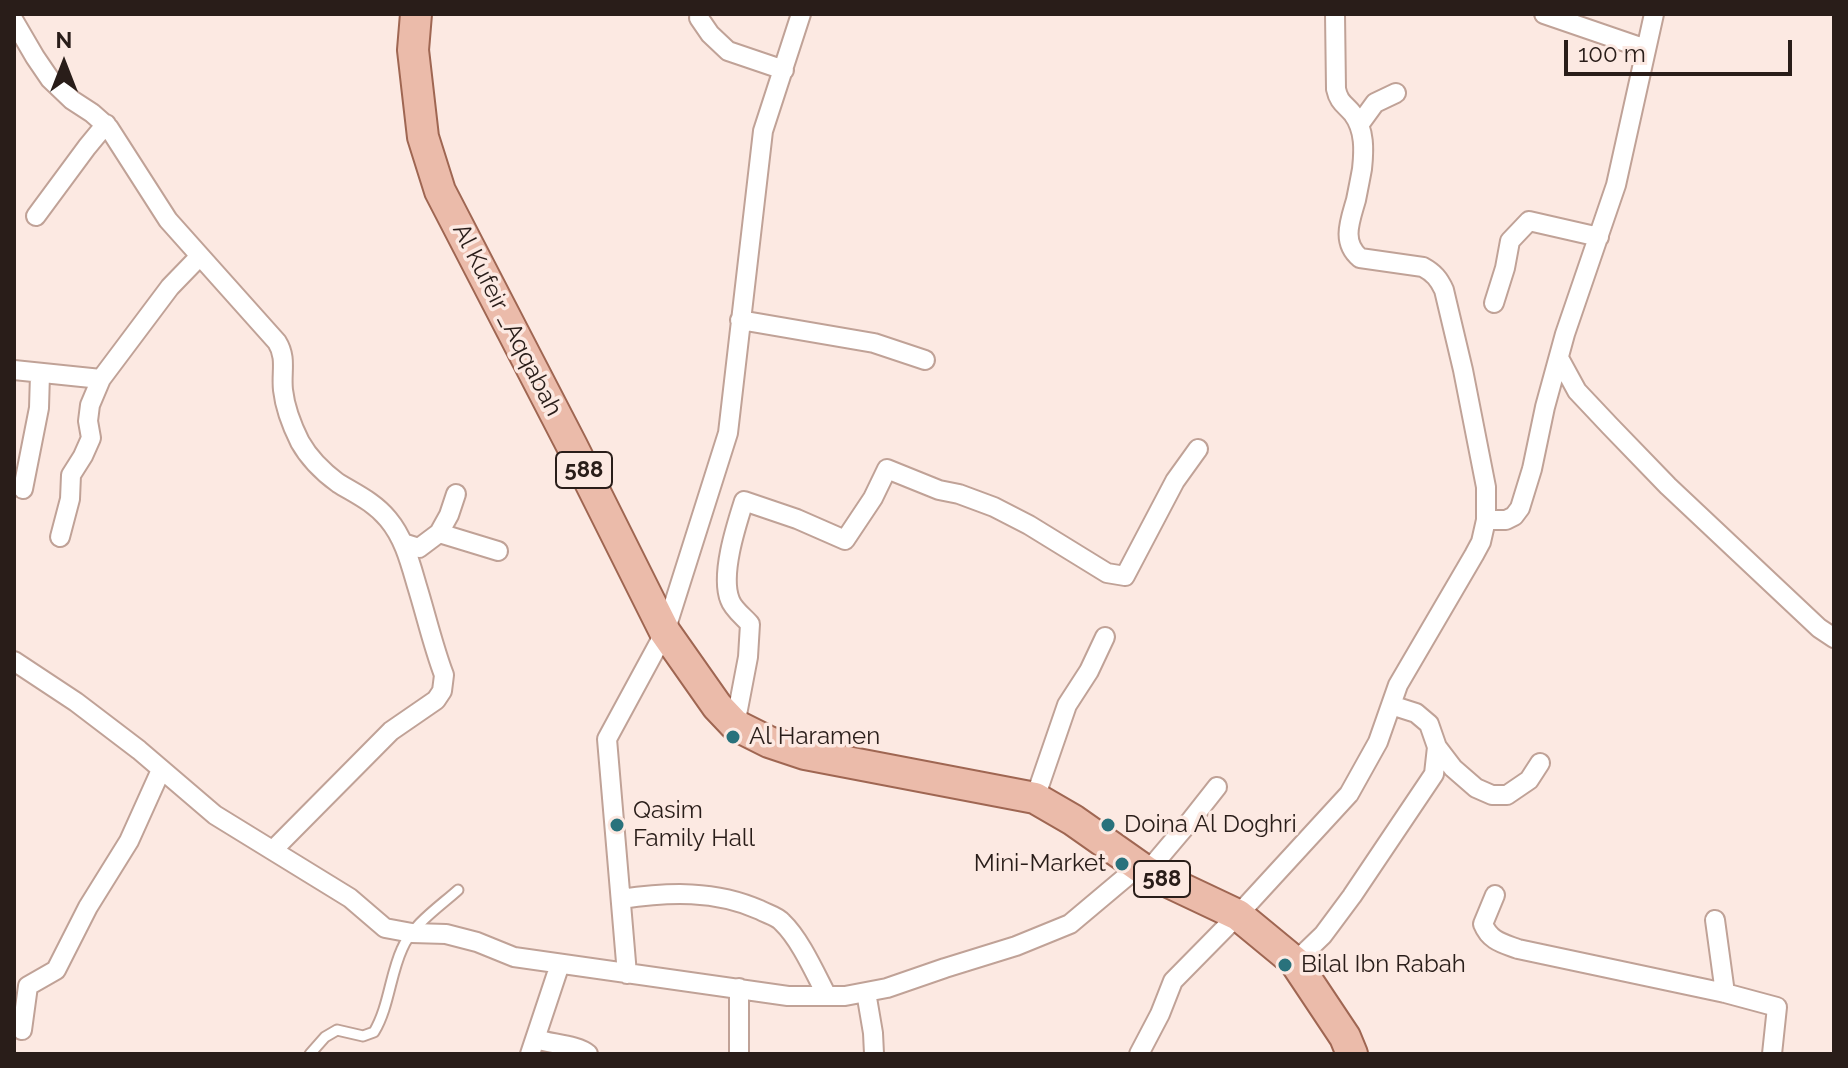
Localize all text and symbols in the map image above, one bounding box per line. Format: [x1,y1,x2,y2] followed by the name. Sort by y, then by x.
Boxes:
[24,24,104,104] north arrow
[1568,24,1796,74] scale bar
[56,27,72,53] text: N
[1578,39,1646,68] text: 100 m
[446,219,568,421] street label: Al Kufeir _Aqqabah
[556,452,612,488] road number: 588
[749,723,880,751] place label: Al Haramen
[724,728,742,746] marker: Al Haramen
[633,797,755,853] place label: Qasim Family Hall
[1124,811,1297,839] place label: Doina Al Doghri
[608,816,626,834] marker: Qasim Family Hall
[1099,816,1117,834] marker: Doina Al Doghri
[974,850,1106,878] place label: Mini-Market
[1113,855,1131,873] marker: Mini-Market
[1134,861,1190,897] road number: 588
[1301,951,1466,979] place label: Bilal Ibn Rabah
[1276,956,1294,974] marker: Bilal Ibn Rabah

